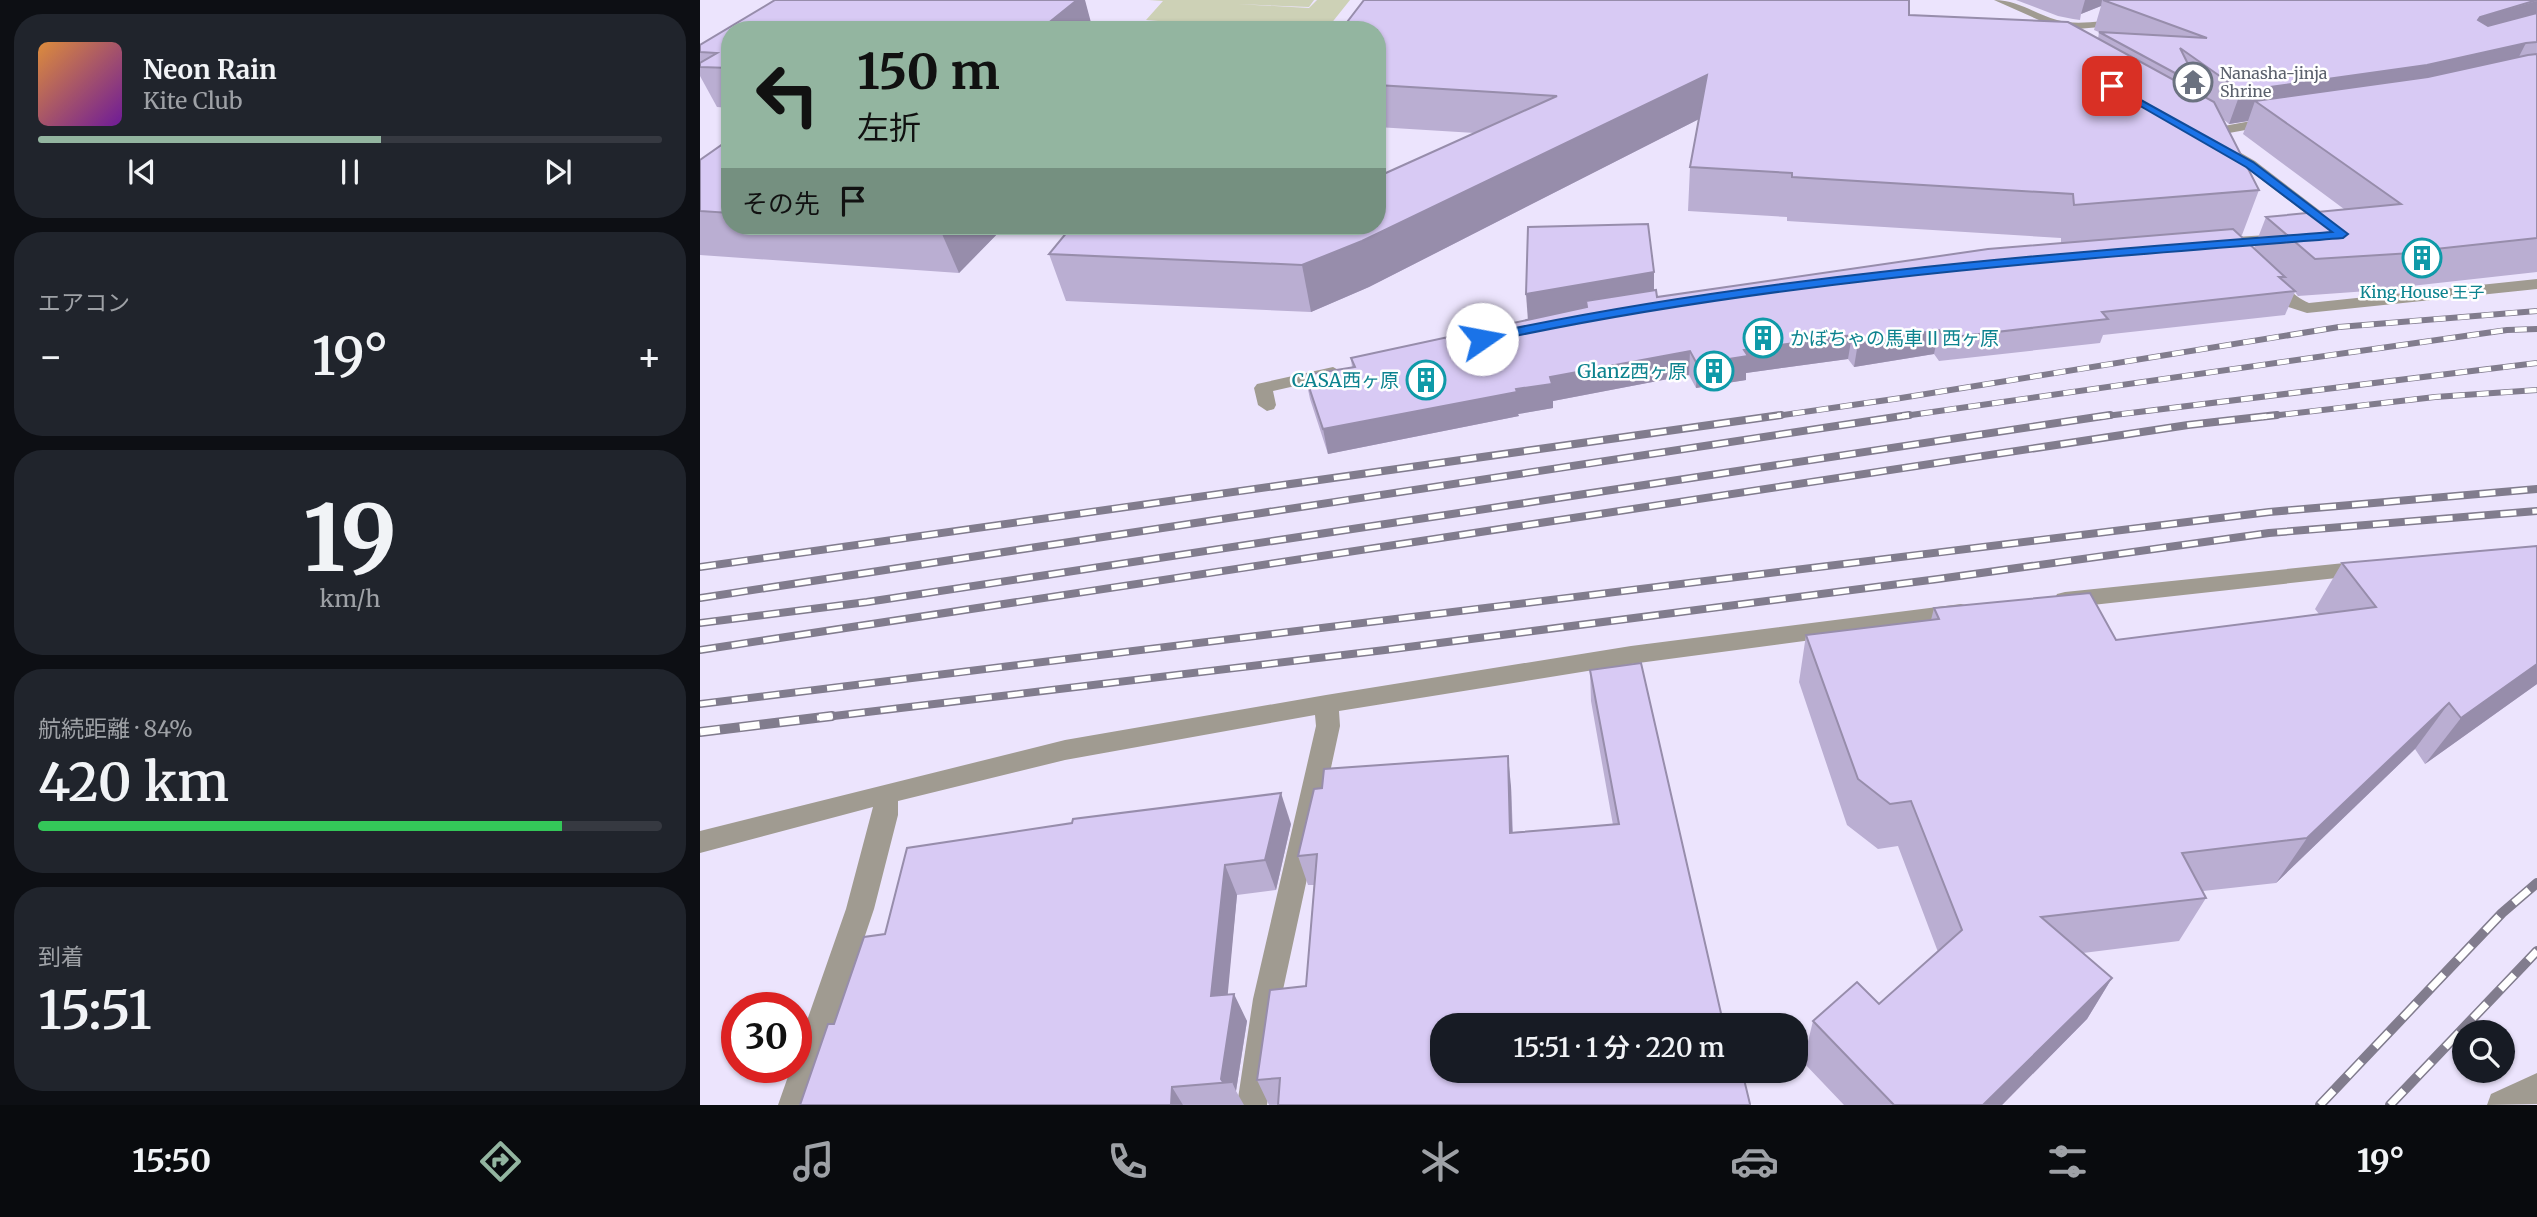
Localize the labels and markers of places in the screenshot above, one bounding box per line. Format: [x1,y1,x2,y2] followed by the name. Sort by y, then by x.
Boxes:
[2082,56,2142,116] pin
[2172,61,2214,103] temple icon: Nanasha-jinja Shrine
[2220,63,2328,101] place label: Nanasha-jinja Shrine
[2401,237,2443,279] building icon: King House 王子
[2360,282,2484,302] place label: King House 王子
[1742,317,1784,359] building icon: かぼちゃの馬車Ⅱ西ヶ原
[1790,326,1999,350] place label: かぼちゃの馬車Ⅱ西ヶ原
[1693,350,1735,392] building icon: Glanz西ヶ原
[1405,359,1447,401] building icon: CASA西ヶ原
[1577,359,1687,383] place label: Glanz西ヶ原
[1292,368,1399,392] place label: CASA西ヶ原

